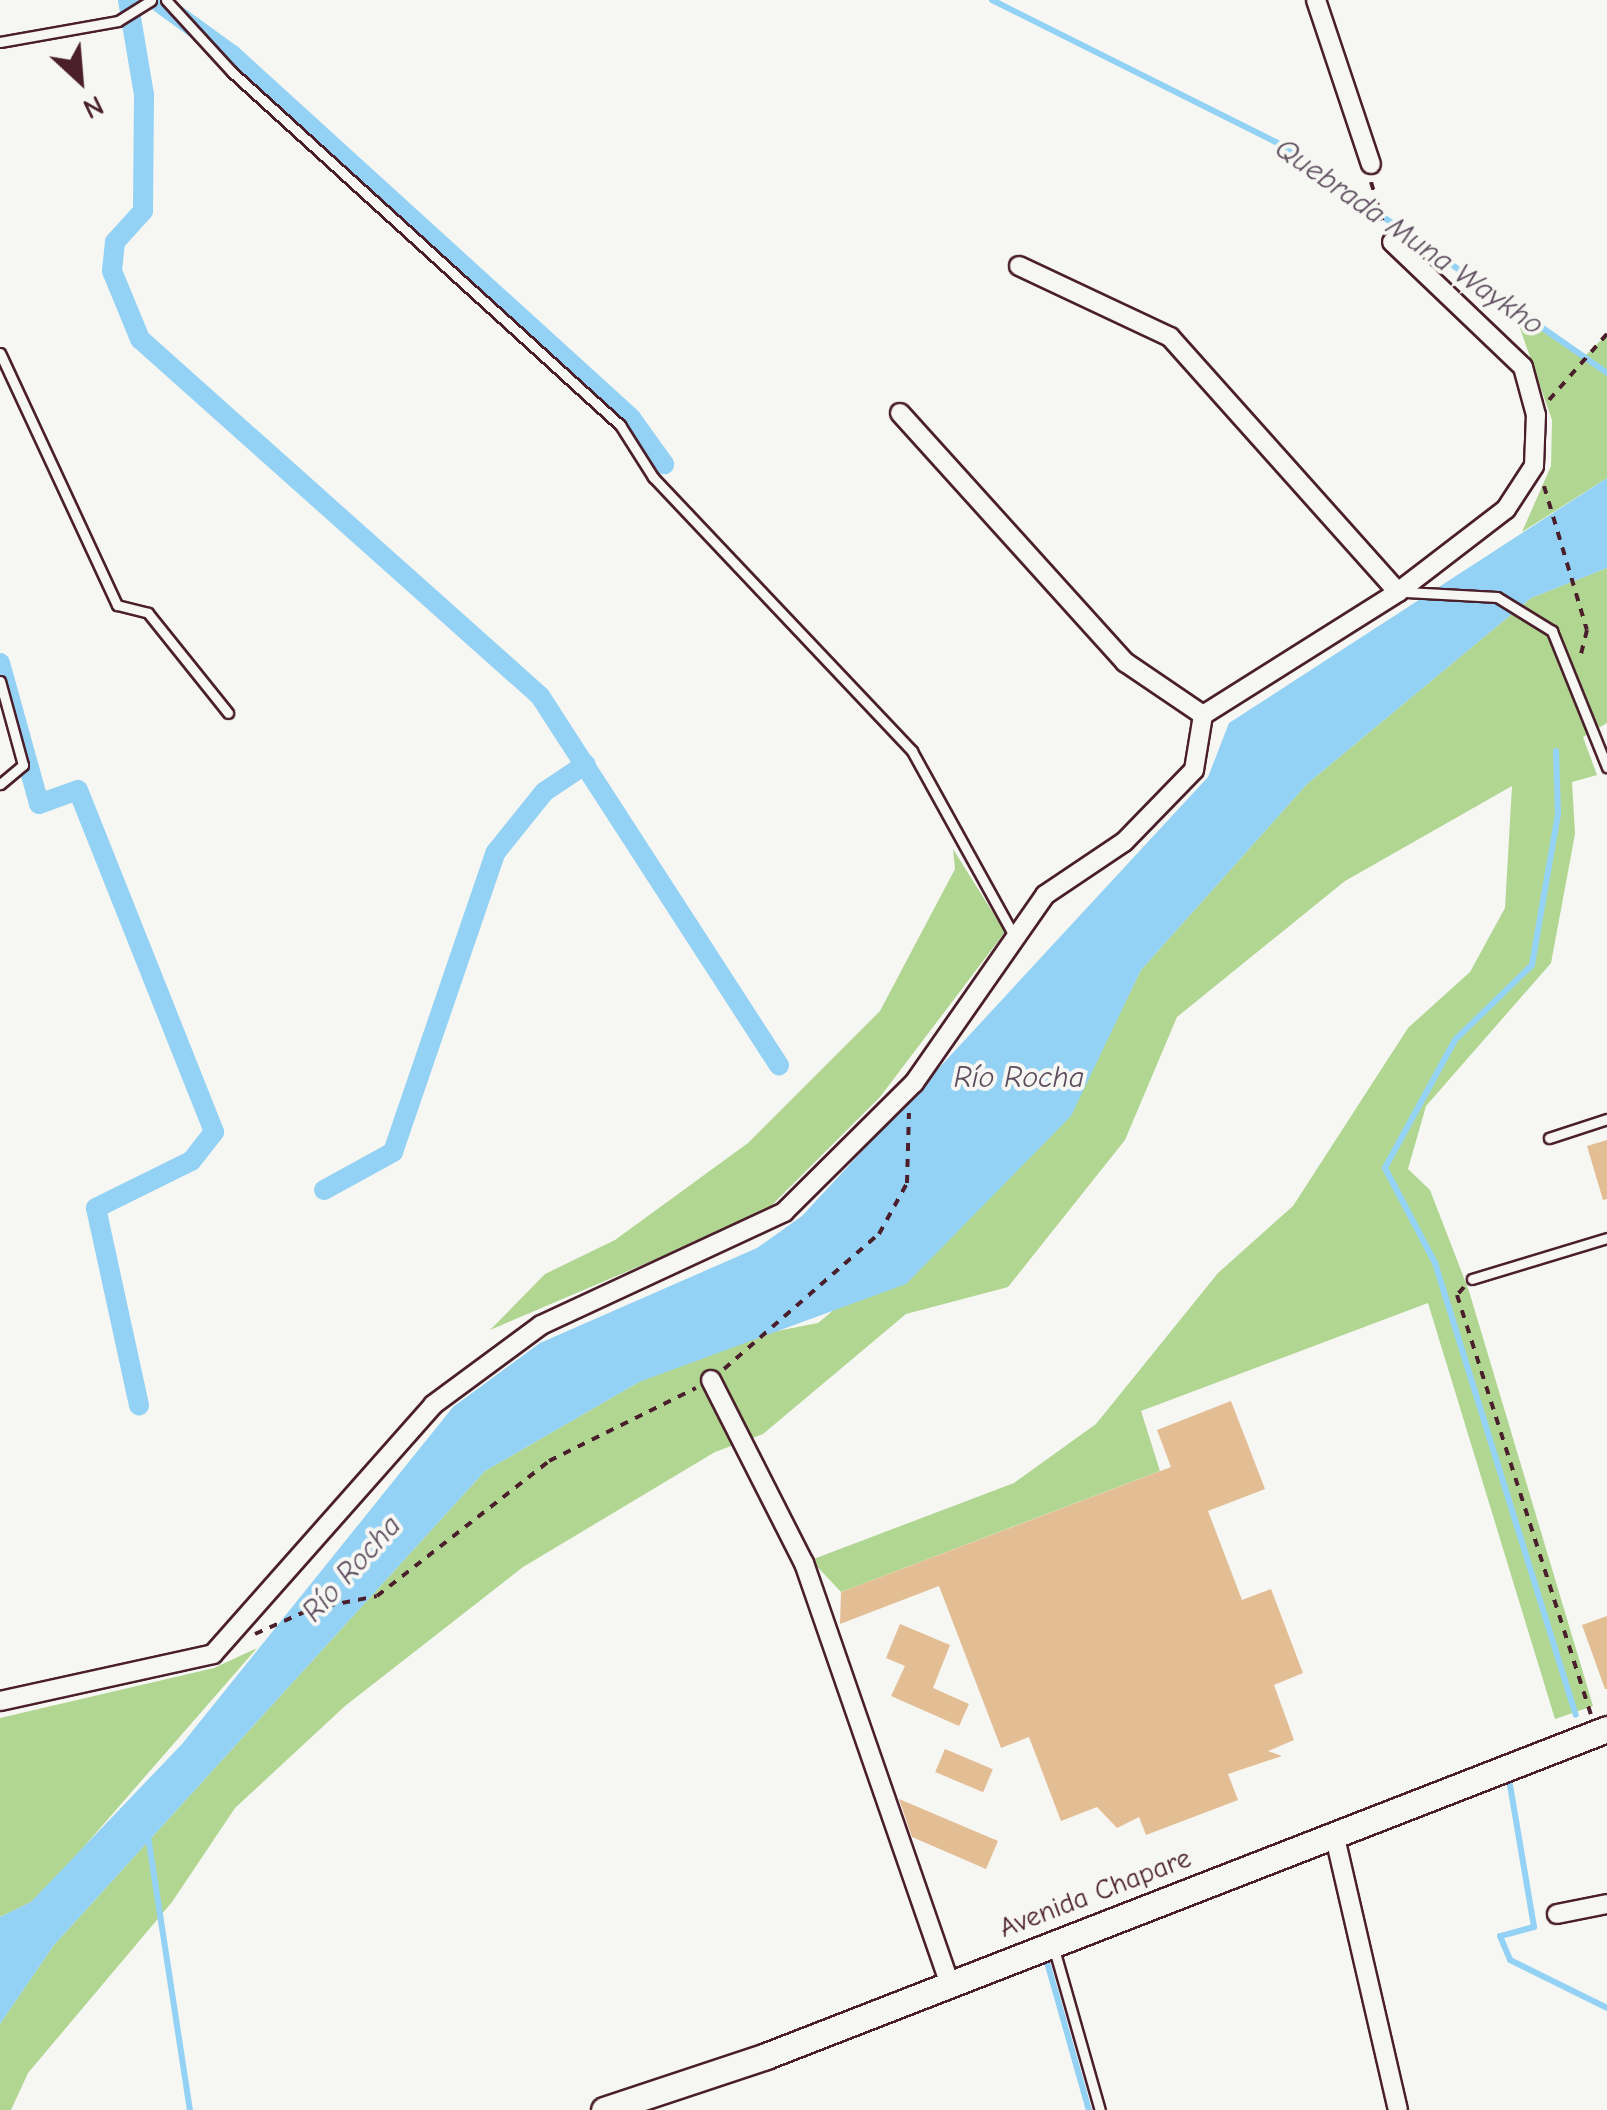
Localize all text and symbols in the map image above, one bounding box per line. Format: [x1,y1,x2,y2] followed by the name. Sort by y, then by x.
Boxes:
[30,30,130,130] north arrow
[78,89,108,125] text: N
[1268,131,1550,343] water label: Quebrada Muna Waykho
[954,1060,1084,1096] water label: Río Rocha
[295,1509,409,1629] water label: Río Rocha
[994,1841,1196,1945] street label: Avenida Chapare

